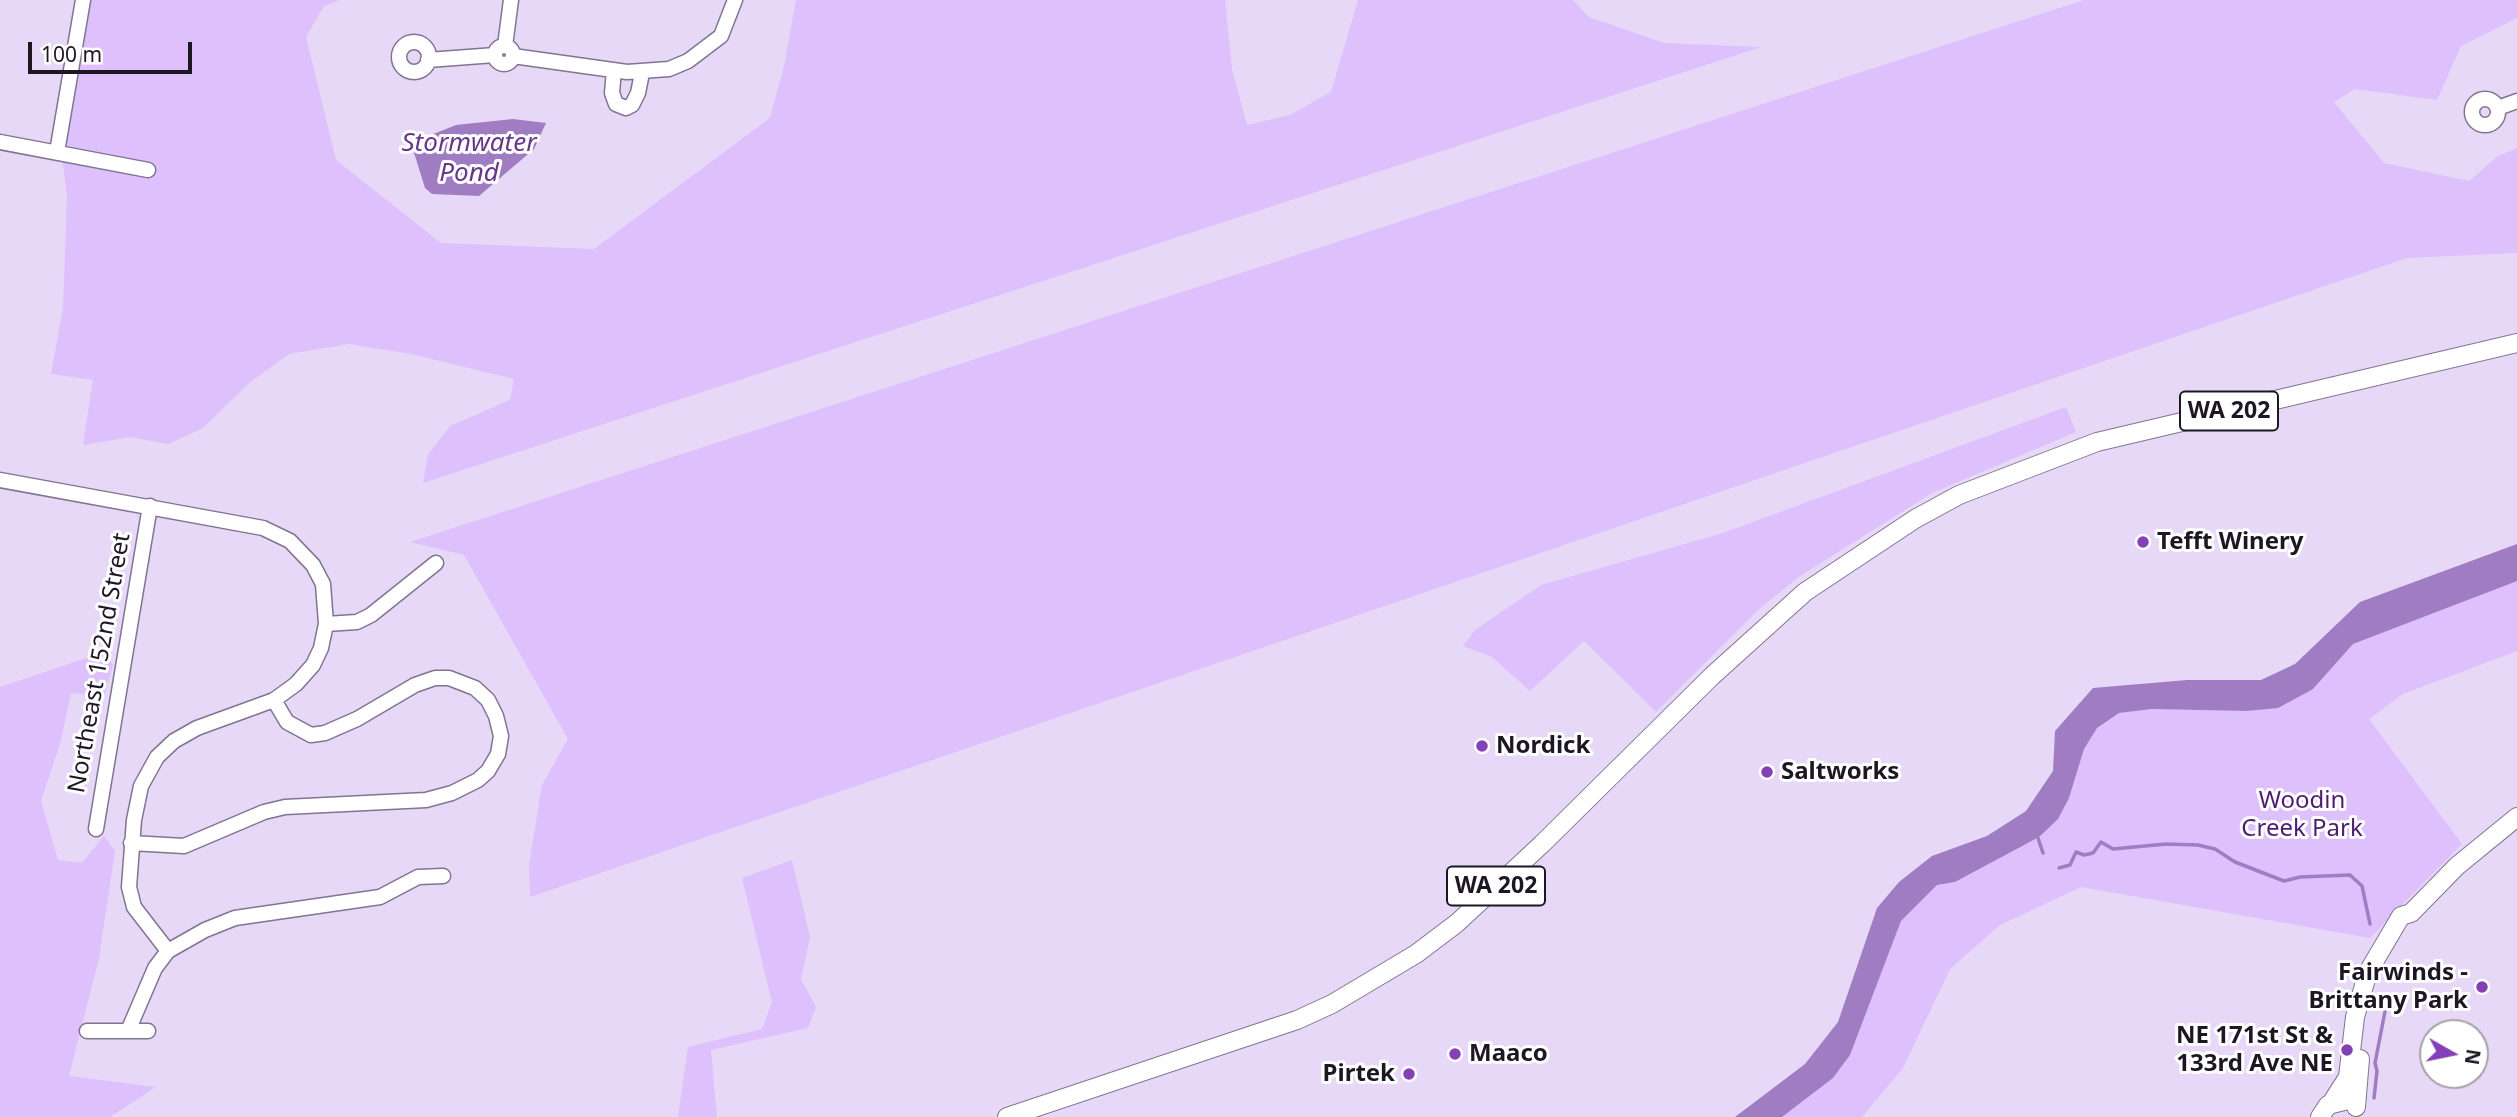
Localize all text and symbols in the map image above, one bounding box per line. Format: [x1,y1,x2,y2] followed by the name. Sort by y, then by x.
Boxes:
[32,28,196,72] scale bar
[41,40,102,68] text: 100 m
[401,128,537,190] water label: Stormwater Pond
[2180,392,2278,430] road number: WA 202
[2157,528,2303,556] place label: Tefft Winery
[63,531,137,795] street label: Northeast 152nd Street
[2135,534,2151,550] marker: Tefft Winery
[1496,732,1590,760] place label: Nordick
[1474,738,1490,754] marker: Nordick
[1781,758,1899,786] place label: Saltworks
[1759,764,1775,780] marker: Saltworks
[2241,787,2363,843] park label: Woodin Creek Park
[1447,866,1545,906] road number: WA 202
[2308,959,2468,1015] place label: Fairwinds - Brittany Park
[2474,979,2490,995] marker: Fairwinds - Brittany Park
[2419,1019,2489,1089] north arrow
[2176,1022,2333,1078] place label: NE 171st St & 133rd Ave NE
[1469,1040,1548,1068] place label: Maaco
[2339,1042,2355,1058] marker: NE 171st St & 133rd Ave NE
[1447,1046,1463,1062] marker: Maaco
[2459,1047,2487,1067] text: N
[1323,1060,1395,1088] place label: Pirtek
[1401,1066,1417,1082] marker: Pirtek

